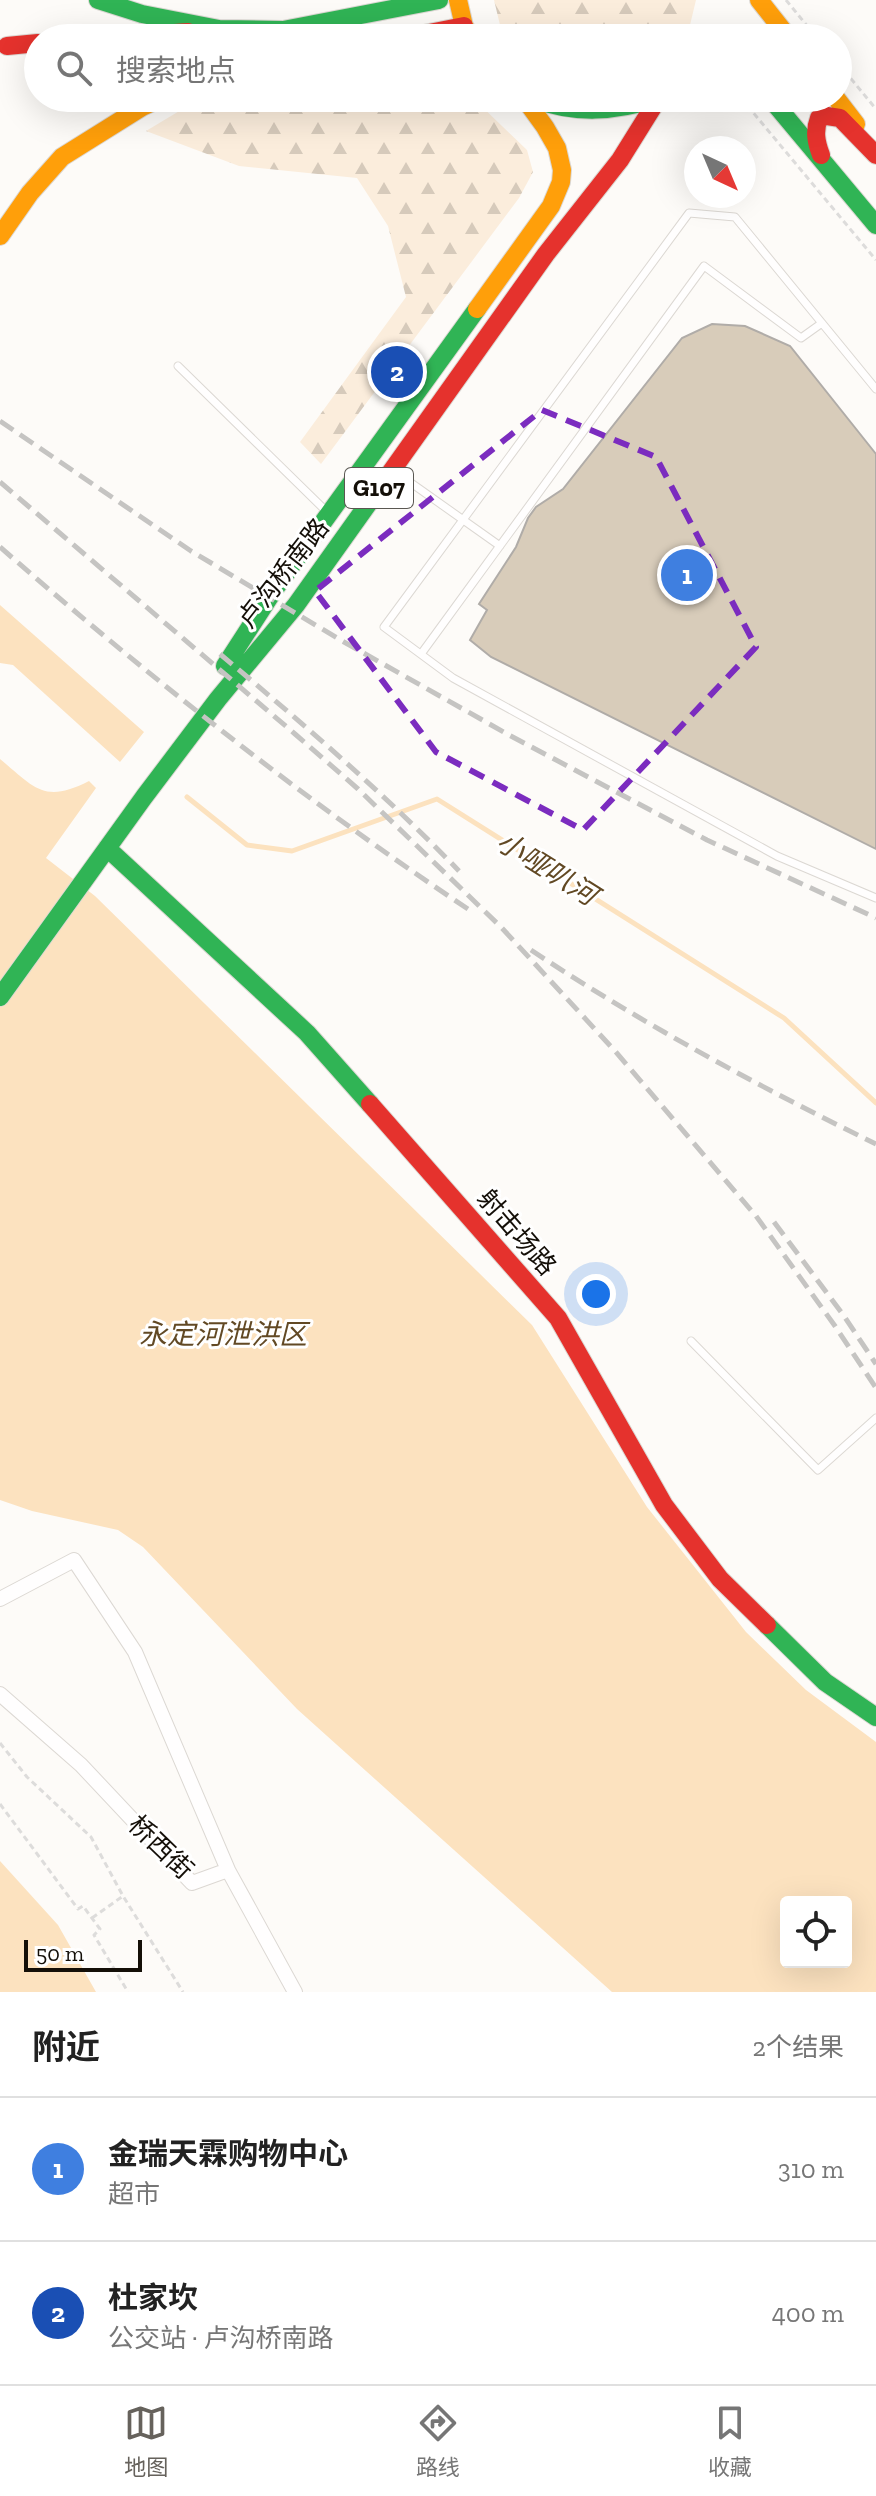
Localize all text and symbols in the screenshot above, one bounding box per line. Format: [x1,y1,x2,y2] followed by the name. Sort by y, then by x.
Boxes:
[24,24,852,112] search box
[52,46,96,90] icon: search
[116,53,236,89] text: 搜索地点
[684,136,756,208] north arrow
[371,342,423,402] pin: 2
[345,468,413,508] road number: G107
[230,512,336,634] street label: 卢沟桥南路
[661,545,713,605] pin: 1
[490,825,607,915] water label: 小哑叭河
[471,1182,563,1282] street label: 射击场路
[576,1274,616,1314] your location
[139,1318,311,1351] water label: 永定河泄洪区
[122,1808,200,1886] street label: 桥西街
[780,1896,852,1968] map controls
[780,1896,852,1968] button: locate
[24,1936,142,1972] scale bar
[36,1940,84,1967] text: 50 m
[32,2027,100,2068] text: 附近
[753,2031,844,2063] text: 2个结果
[108,2136,348,2172] text: 金瑞天霖购物中心
[53,2153,63,2185] text: 1
[778,2153,844,2185] text: 310 m
[108,2178,160,2210] text: 超市
[108,2280,198,2316] text: 杜家坎
[51,2297,65,2329] text: 2
[772,2297,844,2329] text: 400 m
[108,2322,334,2354] text: 公交站 · 卢沟桥南路
[124,2401,168,2481] tab: 地图
[416,2401,460,2481] tab: 路线
[708,2401,752,2481] tab: 收藏

